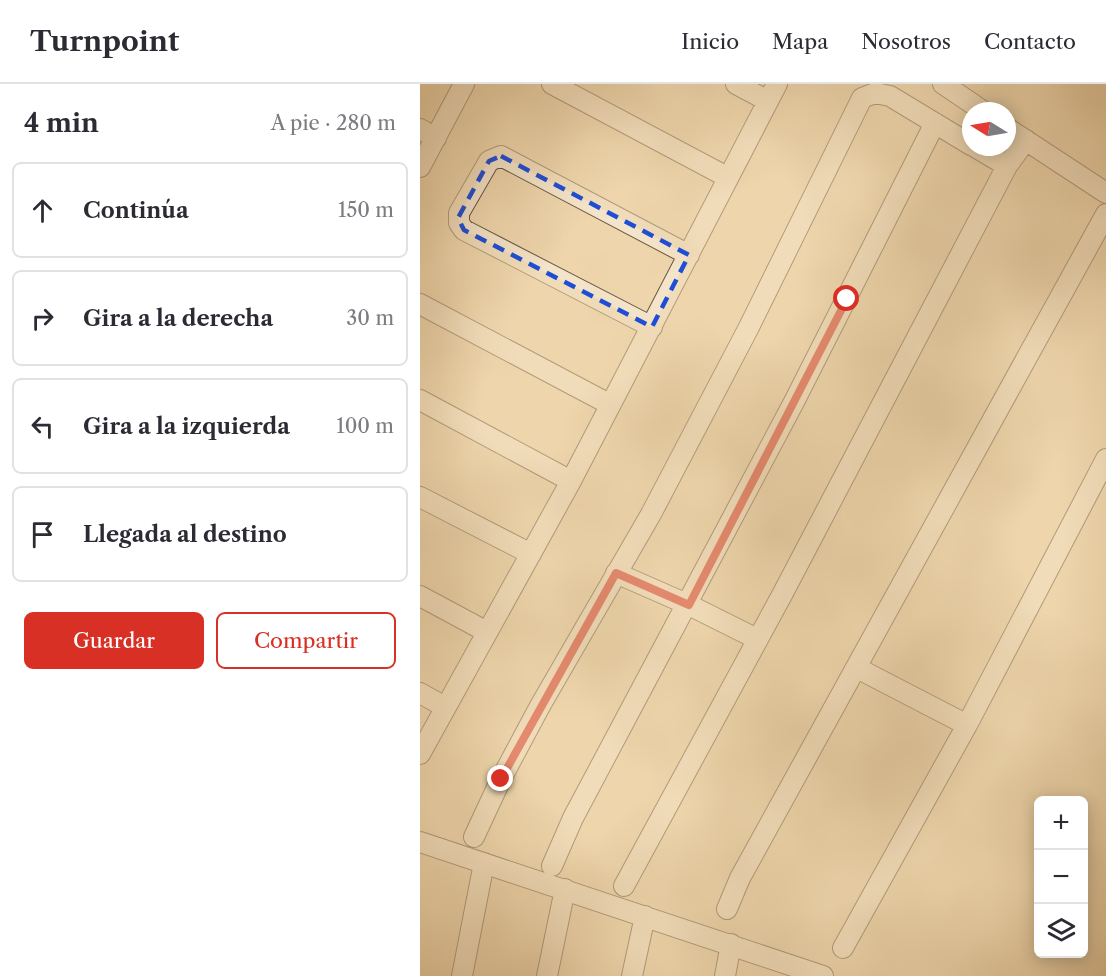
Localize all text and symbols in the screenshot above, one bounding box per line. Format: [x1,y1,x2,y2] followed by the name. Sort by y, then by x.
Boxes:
[30,24,179,58] text: Turnpoint
[681,29,739,54] text: Inicio
[772,29,828,54] text: Mapa
[861,29,951,54] text: Nosotros
[984,29,1076,54] text: Contacto
[962,102,1016,156] north arrow
[24,107,99,139] text: 4 min
[271,111,396,135] text: A pie · 280 m
[26,194,59,227] icon: ahead
[83,197,189,224] text: Continúa
[338,198,394,222] text: 150 m
[833,285,859,311] route start
[26,302,59,335] icon: right
[83,305,273,332] text: Gira a la derecha
[346,306,394,330] text: 30 m
[26,410,59,443] icon: left
[83,413,290,440] text: Gira a la izquierda
[336,414,394,438] text: 100 m
[26,518,59,551] icon: arrive
[83,521,287,548] text: Llegada al destino
[24,612,204,669] button: Guardar
[216,612,396,669] button: Compartir
[487,765,513,791] route end
[1034,796,1088,958] map controls
[1034,796,1088,850] button: +
[1034,850,1088,904] button: −
[1034,904,1088,958] button: layers

